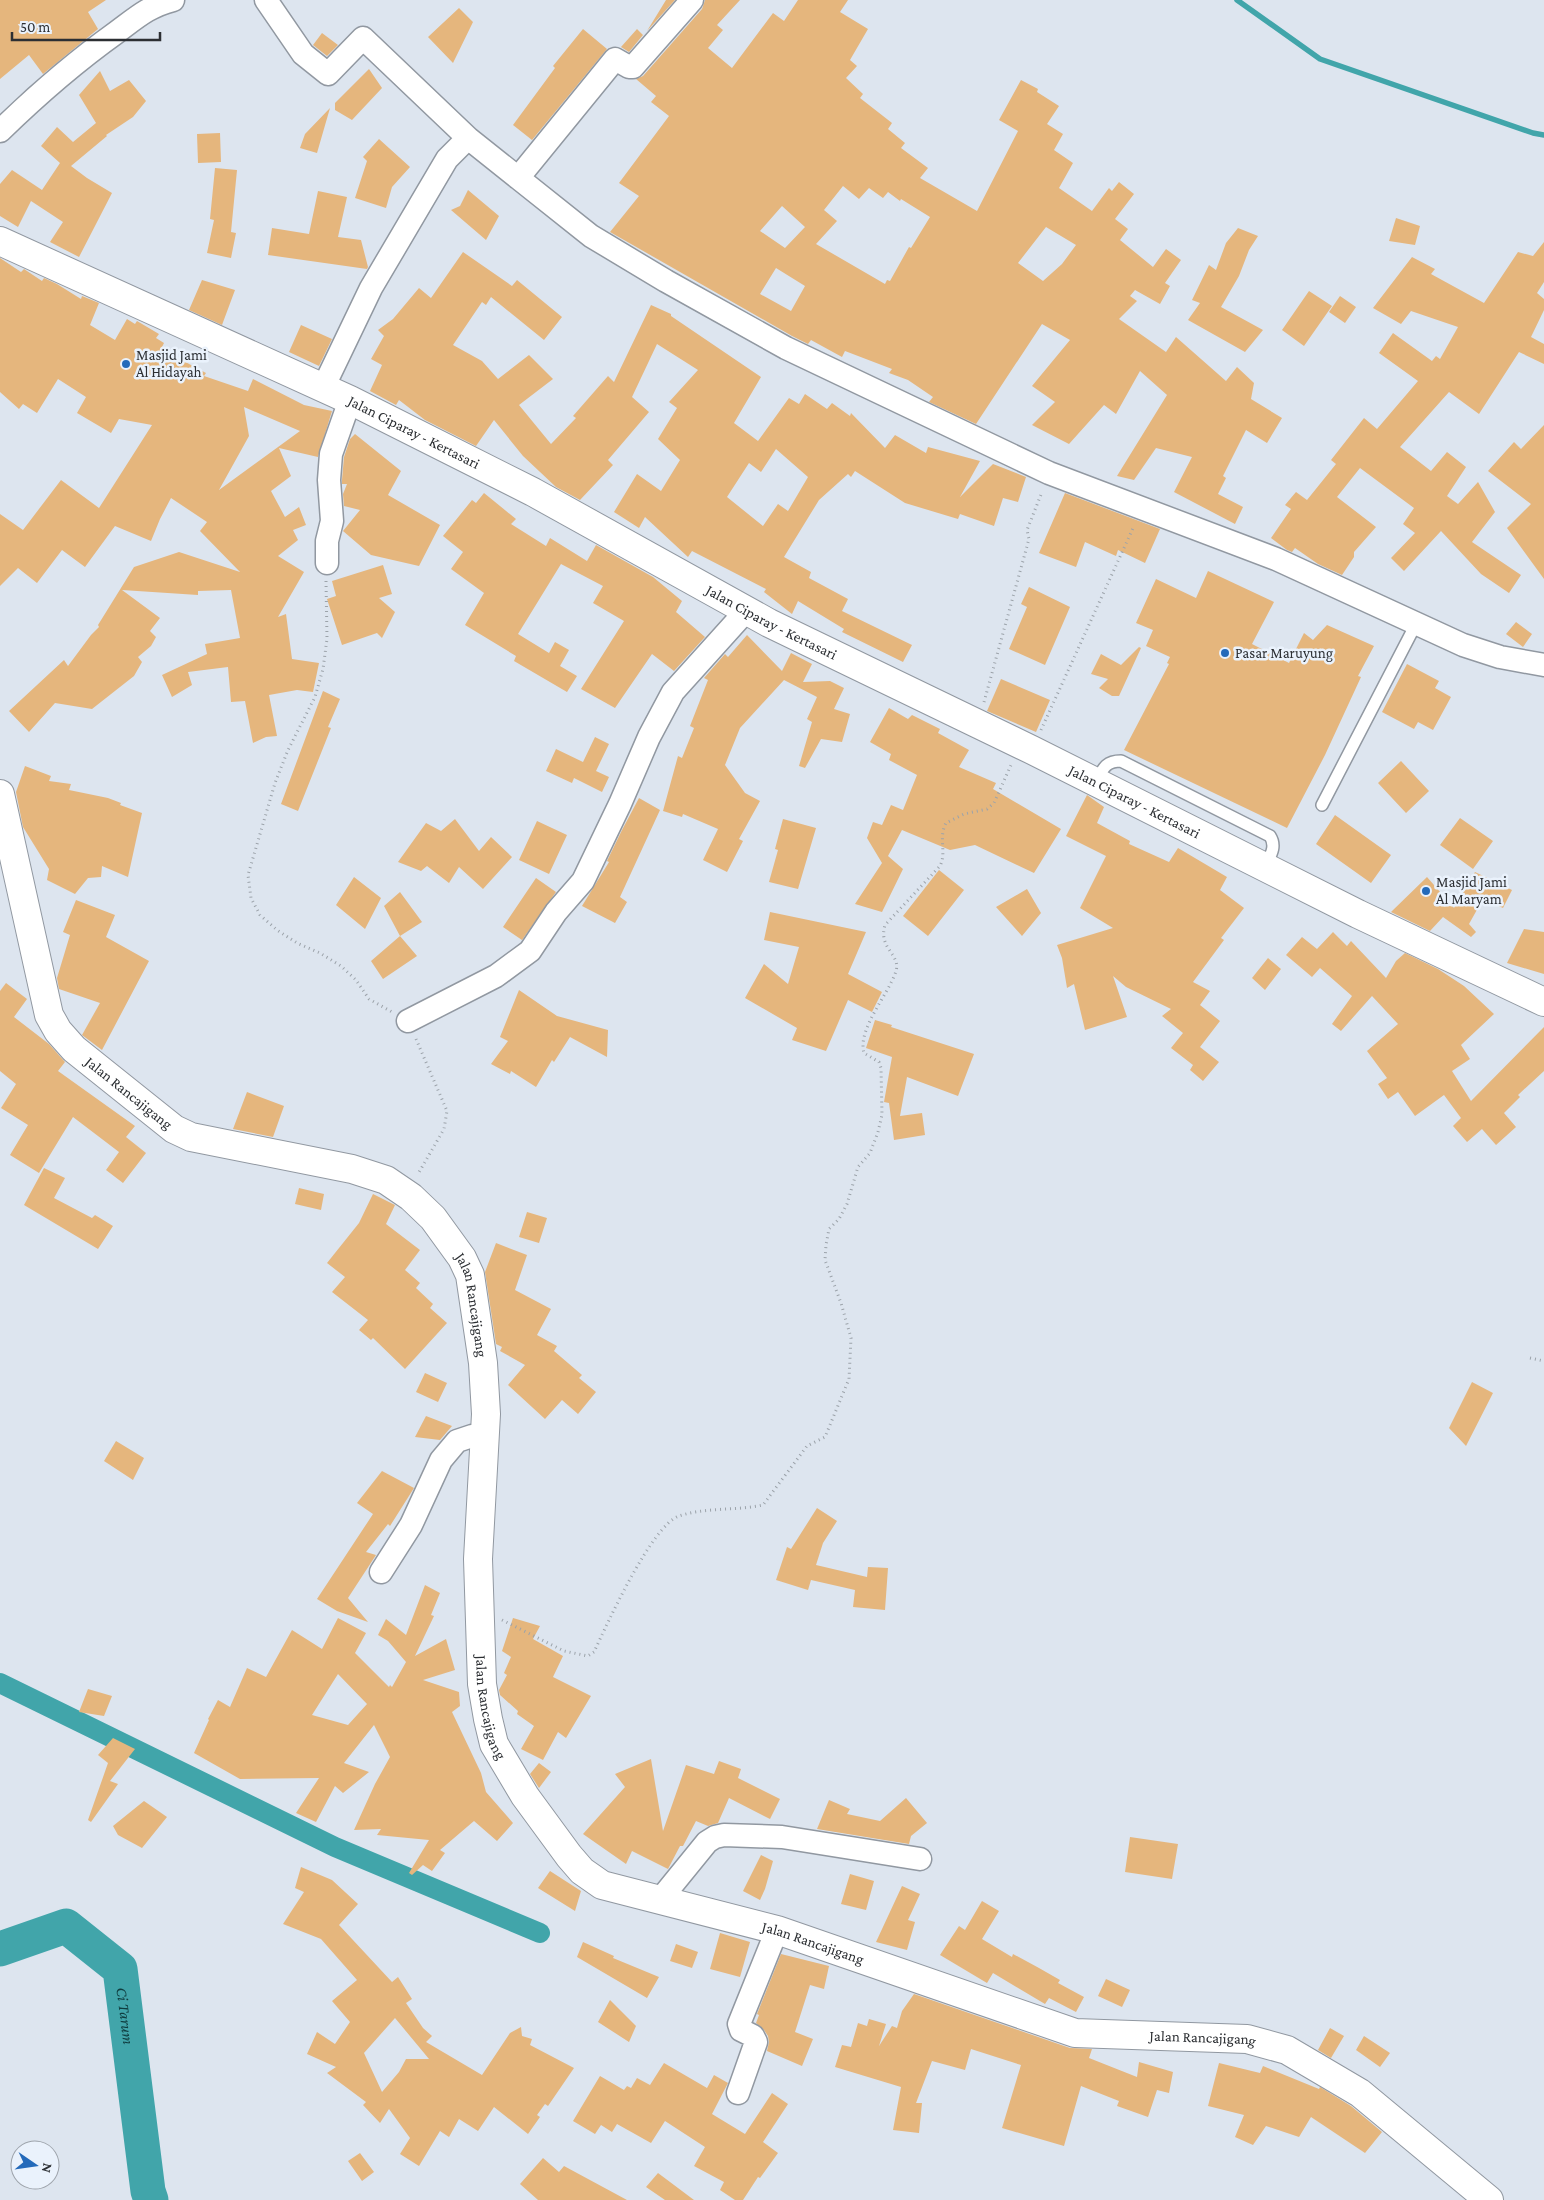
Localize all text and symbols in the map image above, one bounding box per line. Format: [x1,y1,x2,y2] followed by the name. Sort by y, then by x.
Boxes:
[12,10,160,42] scale bar
[20,19,50,35] text: 50 m
[136,347,207,381] place label: Masjid Jami Al Hidayah
[120,358,132,370] marker: Masjid Jami Al Hidayah
[343,392,482,472] street label: Jalan Ciparay - Kertasari
[701,581,840,663] street label: Jalan Ciparay - Kertasari
[1235,645,1333,662] place label: Pasar Maruyung
[1219,647,1231,659] marker: Pasar Maruyung
[1064,761,1203,841] street label: Jalan Ciparay - Kertasari
[1436,874,1507,908] place label: Masjid Jami Al Maryam
[1420,885,1432,897] marker: Masjid Jami Al Maryam
[80,1052,175,1133] street label: Jalan Rancajigang
[451,1248,490,1358] street label: Jalan Rancajigang
[472,1653,509,1763] street label: Jalan Rancajigang
[758,1918,866,1968] street label: Jalan Rancajigang
[113,1986,137,2046] water label: Ci Tarum
[1147,2028,1258,2050] street label: Jalan Rancajigang
[10,2140,60,2190] north arrow
[39,2161,57,2175] text: N

